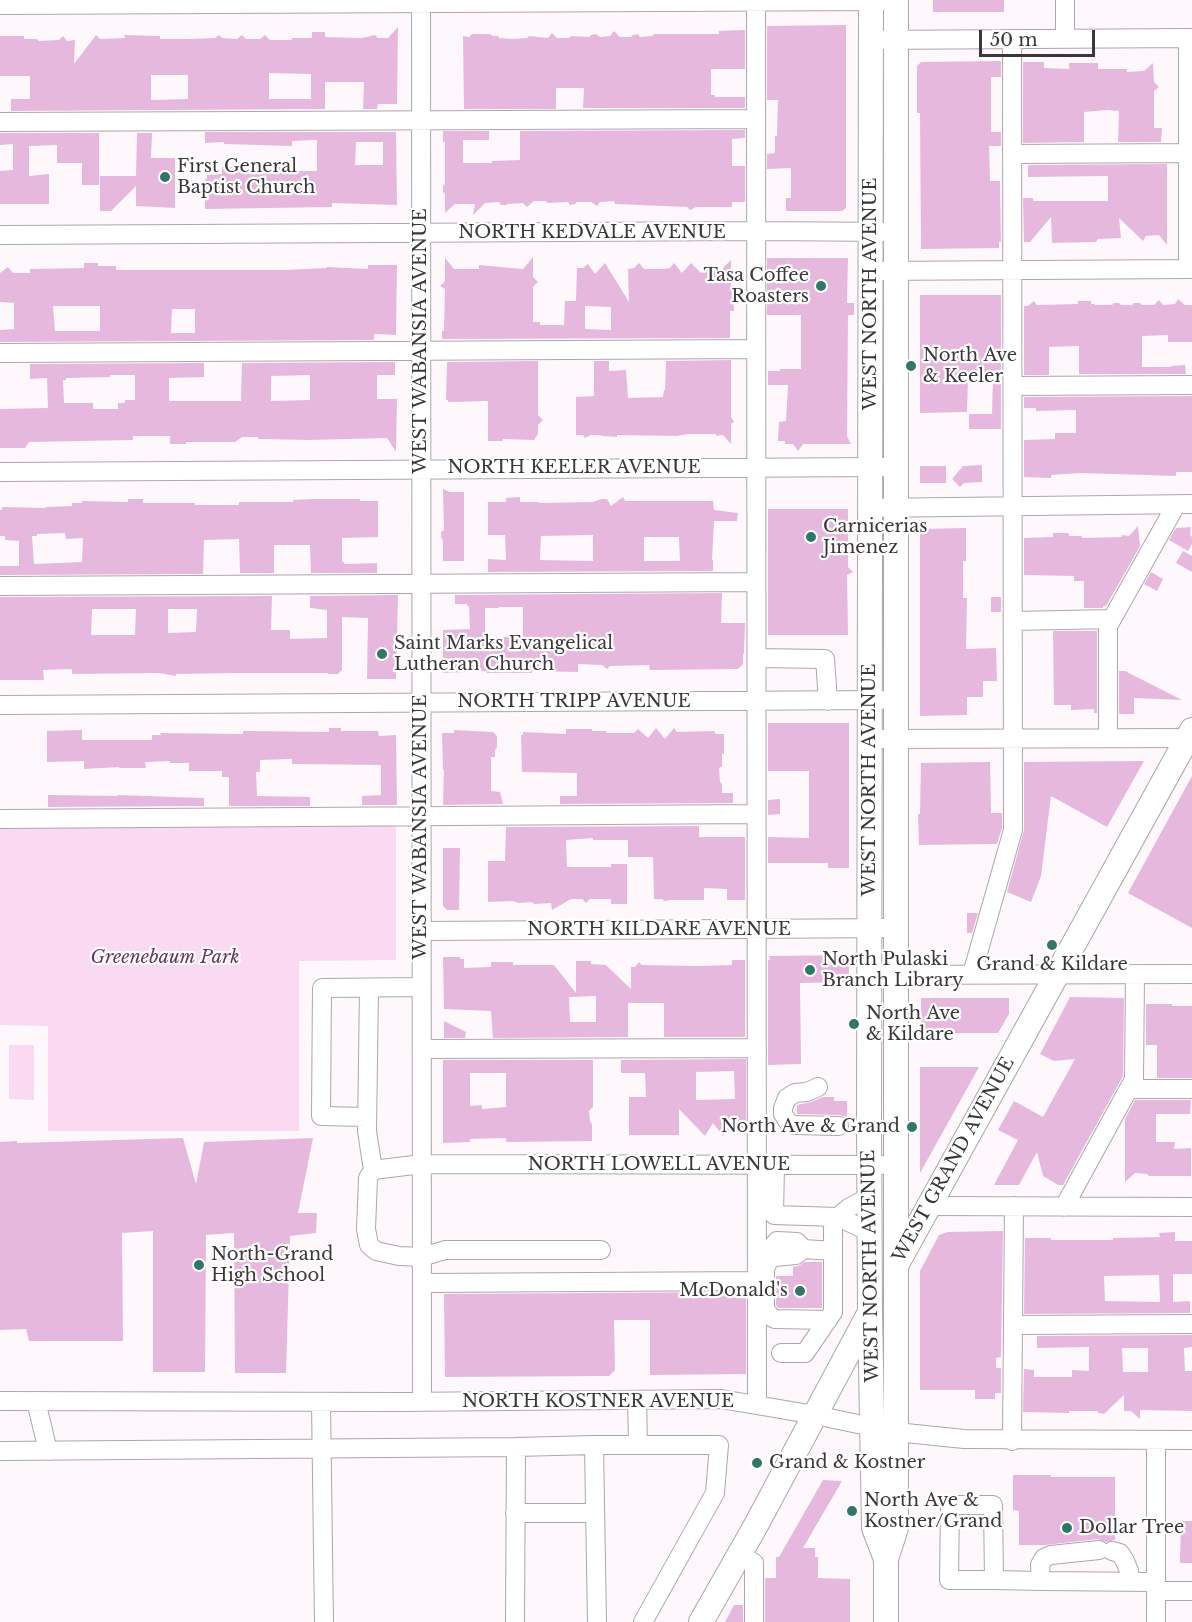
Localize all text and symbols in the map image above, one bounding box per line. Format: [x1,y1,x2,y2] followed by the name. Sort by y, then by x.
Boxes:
[982,18,1098,56] scale bar
[990,29,1038,51] text: 50 m
[177,156,315,198] place label: First General Baptist Church
[158,170,172,184] marker: First General Baptist Church
[860,178,882,410] street label: WEST NORTH AVENUE
[410,208,432,474] street label: WEST WABANSIA AVENUE
[458,222,726,244] street label: NORTH KEDVALE AVENUE
[703,265,809,308] place label: Tasa Coffee Roasters
[814,279,828,293] marker: Tasa Coffee Roasters
[923,345,1017,388] place label: North Ave & Keeler
[904,359,918,373] marker: North Ave & Keeler
[448,457,700,479] street label: NORTH KEELER AVENUE
[823,516,927,558] place label: Carnicerias Jimenez
[804,530,818,544] marker: Carnicerias Jimenez
[394,633,613,676] place label: Saint Marks Evangelical Lutheran Church
[375,647,389,661] marker: Saint Marks Evangelical Lutheran Church
[859,664,881,896] street label: WEST NORTH AVENUE
[457,691,691,713] street label: NORTH TRIPP AVENUE
[410,694,432,960] street label: WEST WABANSIA AVENUE
[527,919,791,941] street label: NORTH KILDARE AVENUE
[1045,938,1059,952] marker: Grand & Kildare
[91,947,239,969] park label: Greenebaum Park
[822,949,964,992] place label: North Pulaski Branch Library
[976,954,1128,976] place label: Grand & Kildare
[803,963,817,977] marker: North Pulaski Branch Library
[866,1003,960,1046] place label: North Ave & Kildare
[847,1017,861,1031] marker: North Ave & Kildare
[889,1054,1019,1266] street label: WEST GRAND AVENUE
[721,1116,900,1138] place label: North Ave & Grand
[905,1120,919,1134] marker: North Ave & Grand
[858,1149,884,1383] street label: WEST NORTH AVENUE
[528,1154,790,1176] street label: NORTH LOWELL AVENUE
[211,1244,333,1286] place label: North-Grand High School
[192,1258,206,1272] marker: North-Grand High School
[679,1280,788,1302] place label: McDonald's
[793,1284,807,1298] marker: McDonald's
[462,1391,734,1413] street label: NORTH KOSTNER AVENUE
[769,1452,925,1474] place label: Grand & Kostner
[750,1456,764,1470] marker: Grand & Kostner
[864,1490,1002,1532] place label: North Ave & Kostner/Grand
[845,1504,859,1518] marker: North Ave & Kostner/Grand
[1079,1517,1184,1539] place label: Dollar Tree
[1060,1521,1074,1535] marker: Dollar Tree

